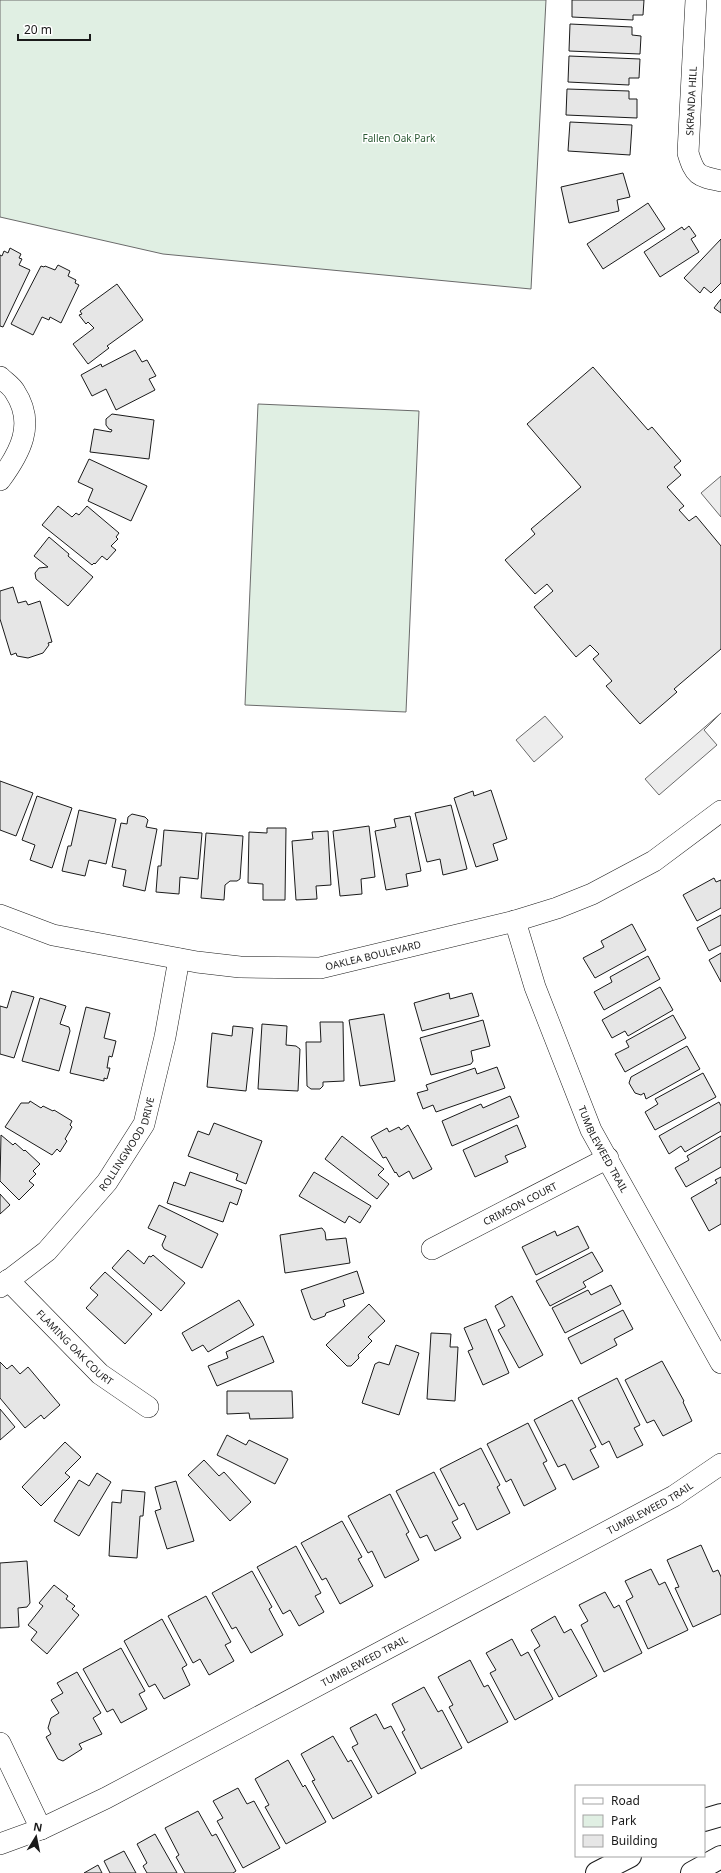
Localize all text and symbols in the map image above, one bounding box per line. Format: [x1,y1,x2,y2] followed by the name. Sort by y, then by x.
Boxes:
[18,16,90,42] scale bar
[24,21,52,38] text: 20 m
[682,66,700,136] street label: SKRANDA HILL
[363,131,436,145] park label: Fallen Oak Park
[324,937,422,974] street label: OAKLEA BOULEVARD
[95,1096,157,1194] street label: ROLLINGWOOD DRIVE
[575,1103,632,1195] street label: TUMBLEWEED TRAIL
[480,1178,560,1228] street label: CRIMSON COURT
[34,1306,117,1388] street label: FLAMING OAK COURT
[604,1478,696,1537] street label: TUMBLEWEED TRAIL
[318,1632,410,1690] street label: TUMBLEWEED TRAIL
[575,1785,705,1857] legend
[611,1792,640,1809] text: Road
[611,1812,637,1829] text: Park
[16,1817,56,1857] north arrow
[32,1818,44,1835] text: N
[611,1832,658,1849] text: Building

